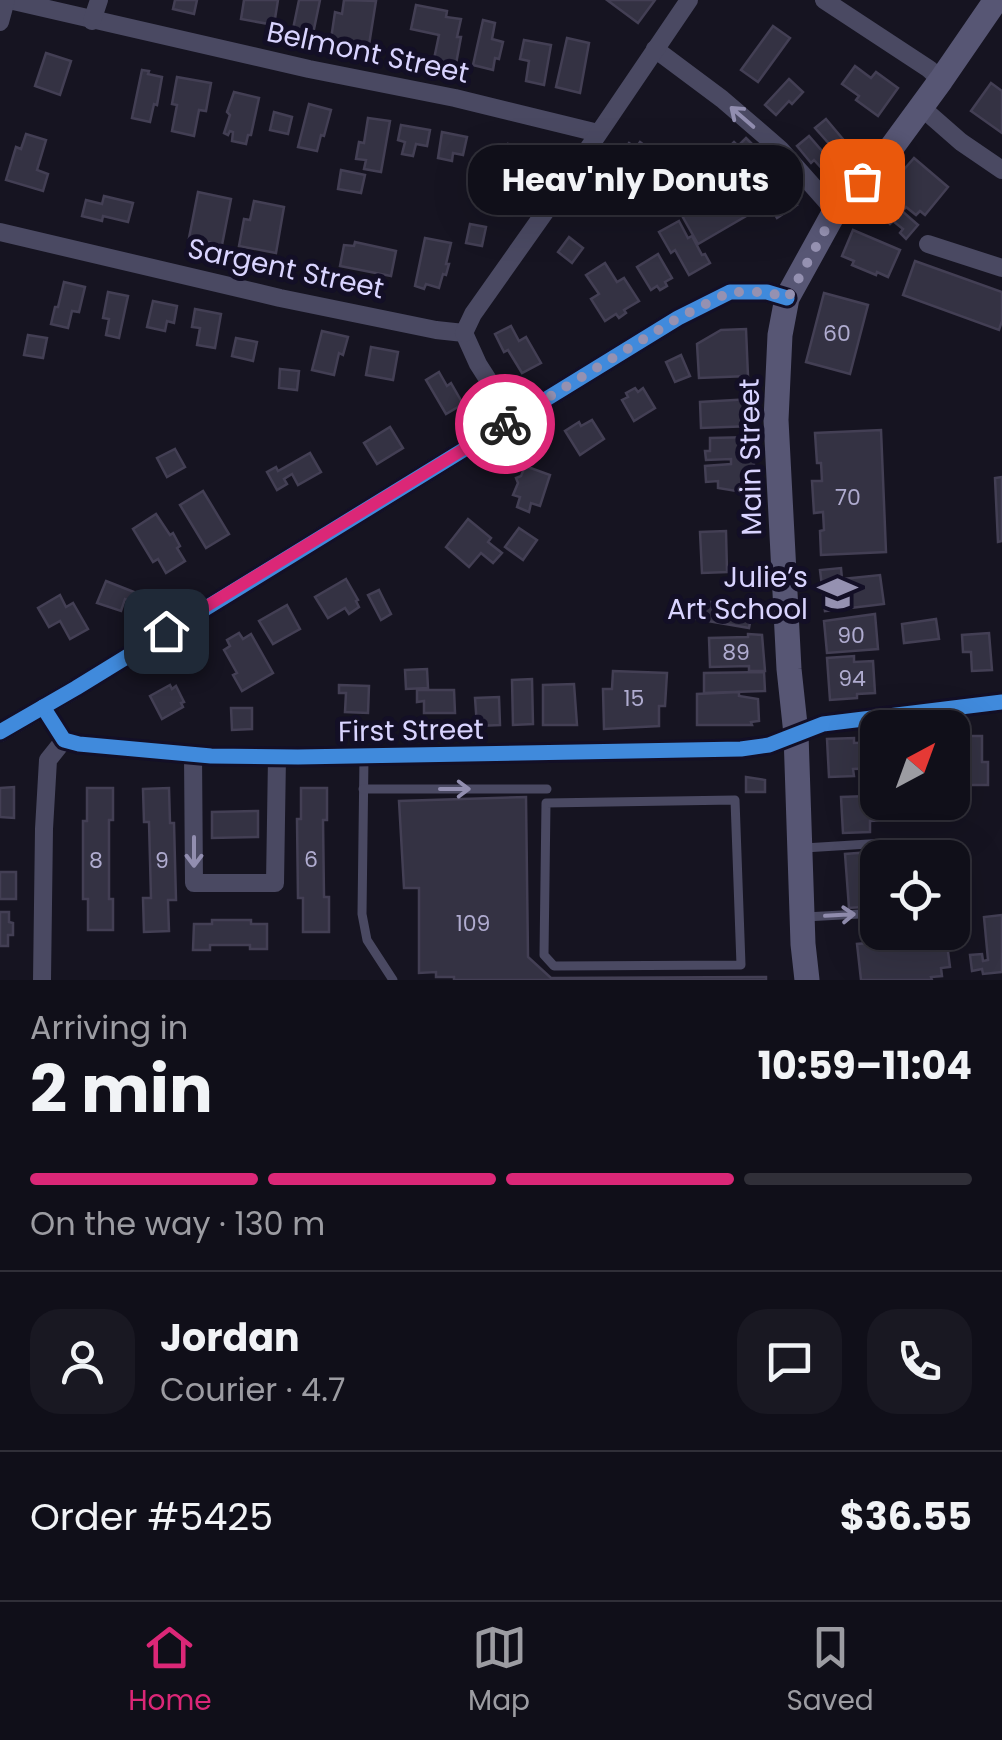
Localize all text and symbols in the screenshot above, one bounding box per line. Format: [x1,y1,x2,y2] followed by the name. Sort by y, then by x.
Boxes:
[263,12,473,93] street label: Belmont Street
[730,106,756,128] one-way arrow
[820,139,905,224] pin
[467,146,802,216] callout: Heav'nly Donuts
[835,154,890,209] icon: bag
[502,157,769,202] text: Heav'nly Donuts
[184,229,388,308] street label: Sargent Street
[823,318,851,349] house number: 60
[455,374,555,474] courier
[730,378,771,536] street label: Main Street
[478,397,533,452] icon: bike
[835,482,861,513] house number: 70
[667,558,808,629] place label: Julie’s Art School
[817,572,859,614] school or university icon: Julie’s Art School
[124,589,209,674] pin
[139,604,194,659] icon: home
[837,620,865,651] house number: 90
[722,637,750,668] house number: 89
[838,663,866,694] house number: 94
[624,683,644,714] house number: 15
[338,710,484,751] street label: First Street
[860,710,970,820] north arrow
[860,710,970,950] map controls
[438,780,470,798] one-way arrow
[184,834,204,867] one-way arrow
[860,840,970,950] button: locate
[304,844,318,875] house number: 6
[89,845,103,876] house number: 8
[155,845,169,876] house number: 9
[823,905,855,924] one-way arrow
[456,908,490,939] house number: 109
[30,1005,188,1050] text: Arriving in
[758,1039,972,1092] text: 10:59–11:04
[30,1044,213,1135] text: 2 min
[30,1201,325,1246] text: On the way · 130 m
[30,1309,135,1414] button: person
[737,1309,842,1414] button: chat
[867,1309,972,1414] button: phone
[160,1311,300,1364] text: Jordan
[160,1367,345,1412] text: Courier · 4.7
[30,1490,273,1543] text: Order #5425
[840,1490,972,1543] text: $36.55
[128,1620,212,1722] tab: Home
[468,1620,530,1722] tab: Map
[786,1620,874,1722] tab: Saved

